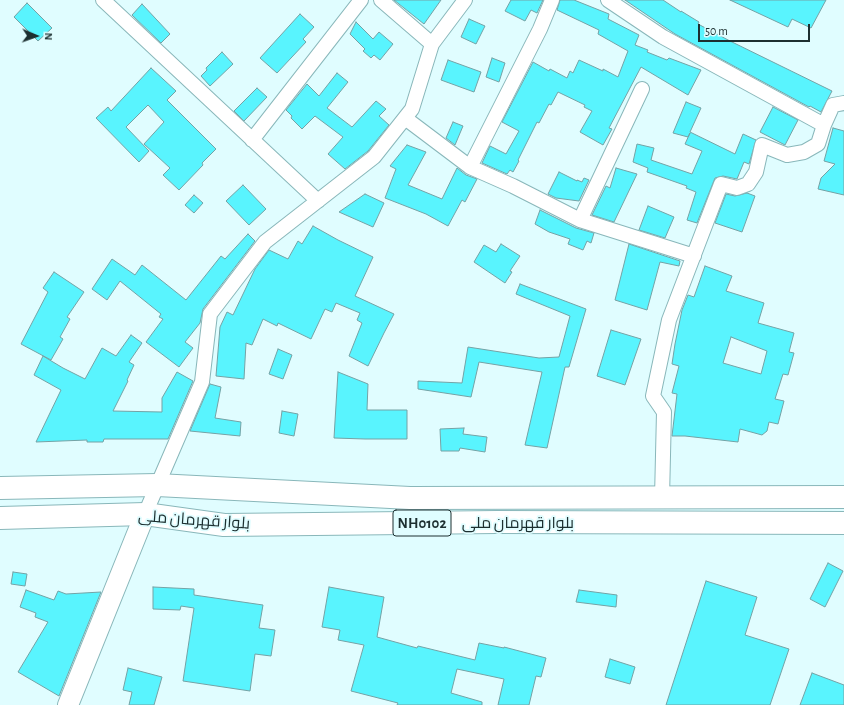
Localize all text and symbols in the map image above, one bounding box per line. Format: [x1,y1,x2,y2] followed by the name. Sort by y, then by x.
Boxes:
[16,16,56,56] north arrow
[700,16,812,42] scale bar
[705,25,728,37] text: 50 m
[43,32,54,40] text: N
[137,507,251,533] street label: بلوار قهرمان ملی
[393,510,451,536] road number: NH0102
[462,513,574,533] street label: بلوار قهرمان ملی

